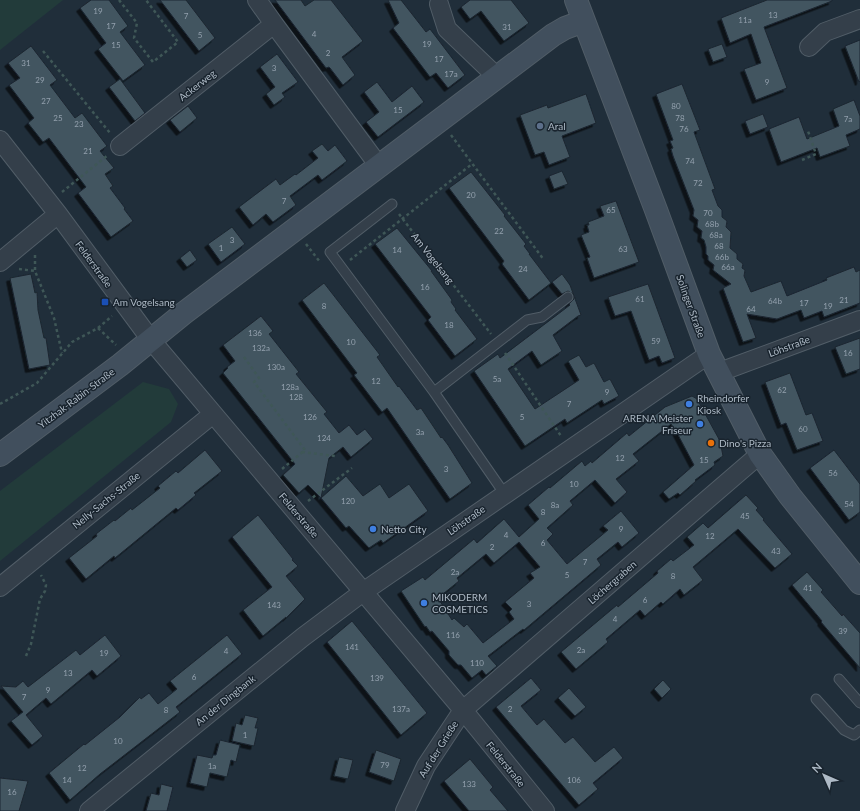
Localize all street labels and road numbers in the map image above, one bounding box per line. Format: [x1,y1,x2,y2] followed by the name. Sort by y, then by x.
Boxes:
[176,67,218,103] street label: Ackerweg
[409,230,457,286] street label: Am Vogelsang
[73,238,115,290] street label: Felderstraße
[674,273,708,339] street label: Solinger Straße
[766,333,812,359] street label: Löhstraße
[35,365,117,431] street label: Yitzhak-Rabin-Straße
[70,469,142,531] street label: Nelly-Sachs-Straße
[277,490,321,540] street label: Felderstraße
[445,503,487,537] street label: Löhstraße
[585,558,639,606] street label: Löchergraben
[193,672,258,728] street label: An der Dingbank
[416,718,460,780] street label: Auf der Grieße
[484,739,528,789] street label: Felderstraße

